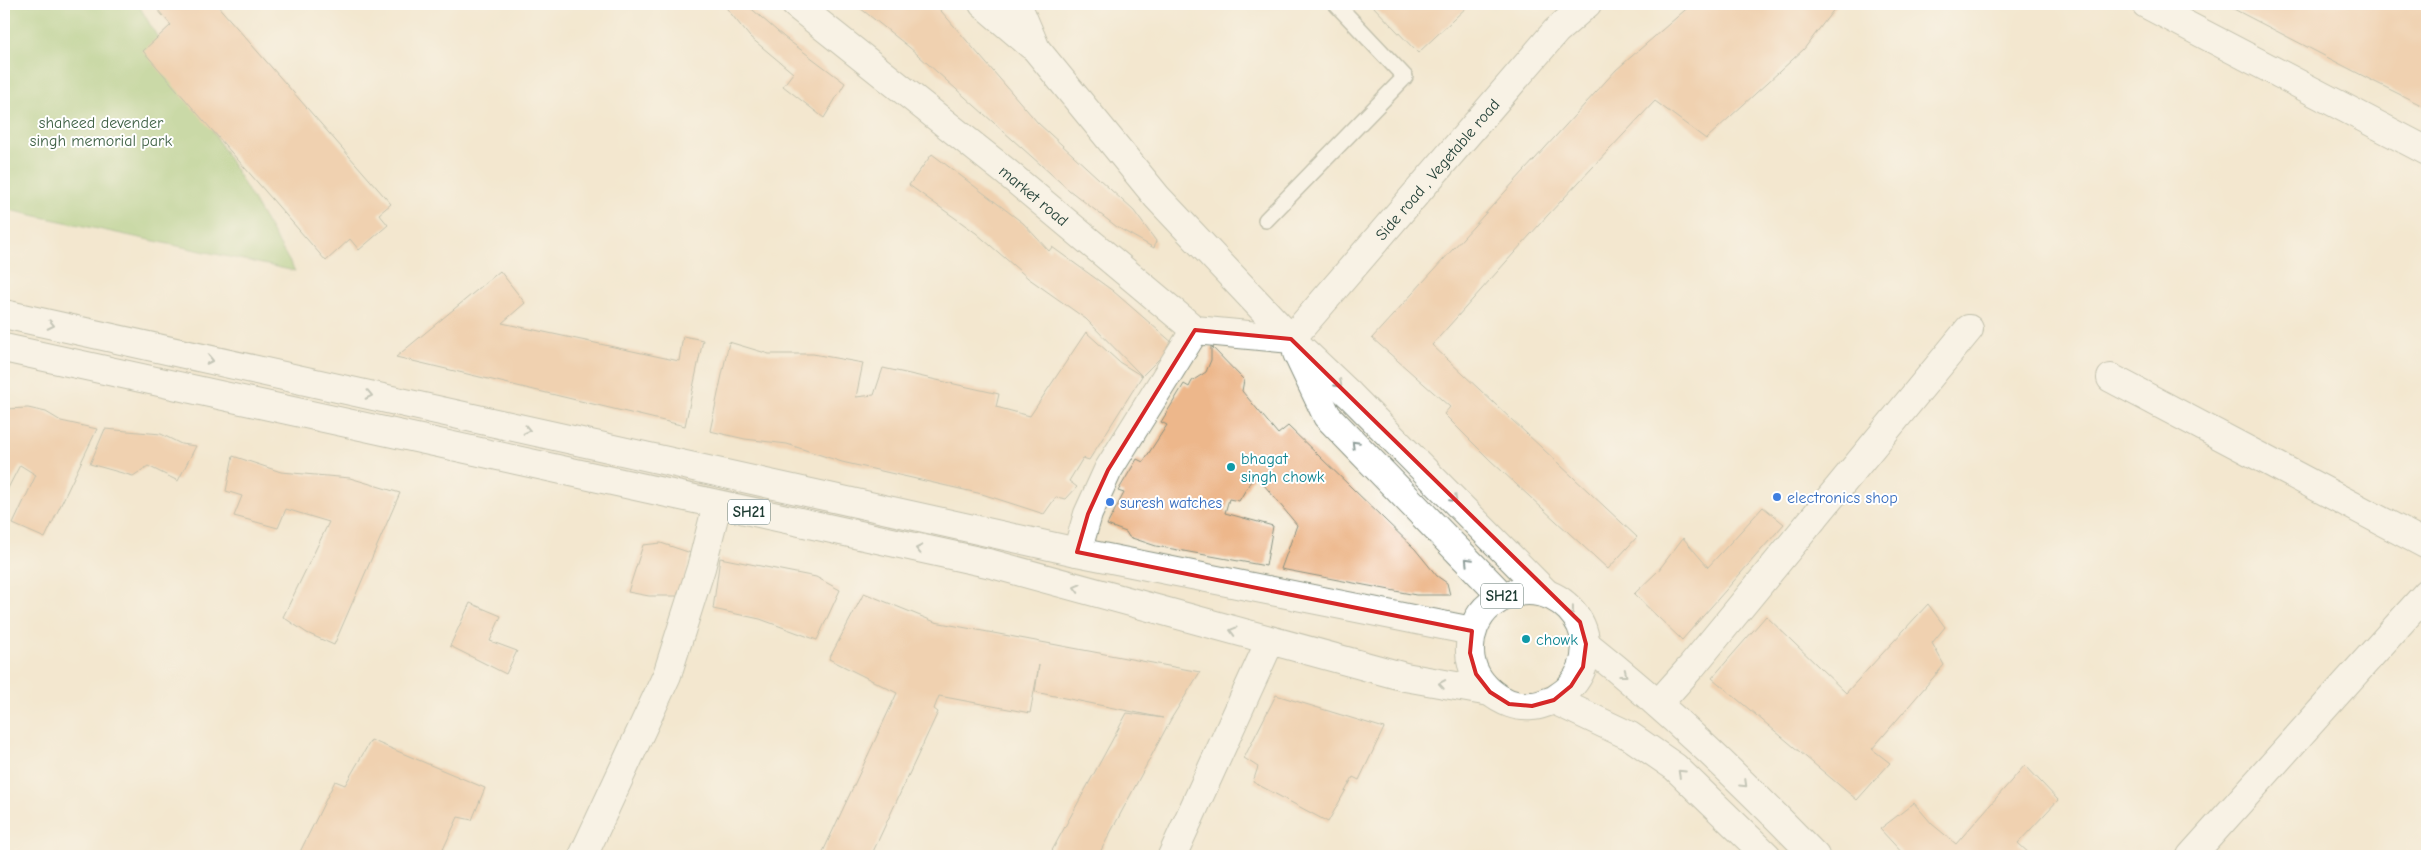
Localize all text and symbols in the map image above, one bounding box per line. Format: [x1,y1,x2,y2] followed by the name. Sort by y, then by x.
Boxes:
[1372,96,1503,244] street label: Side road , Vegetable road
[30,114,172,150] park label: shaheed devender singh memorial park
[995,162,1071,230] street label: market road
[47,319,56,330] one-way arrow
[206,354,214,365] one-way arrow
[1333,378,1342,387] one-way arrow
[364,389,373,400] one-way arrow
[523,425,532,435] one-way arrow
[1352,441,1361,450] one-way arrow
[1241,450,1325,486] place label: bhagat singh chowk
[1225,461,1237,473] marker: bhagat singh chowk
[1787,489,1898,507] place label: electronics shop
[1771,491,1783,503] marker: electronics shop
[1120,494,1222,512] place label: suresh watches
[1448,494,1457,503] one-way arrow
[1104,496,1116,508] marker: suresh watches
[728,500,770,524] road number: SH21
[915,544,923,554] one-way arrow
[1465,557,1474,566] one-way arrow
[1073,583,1081,593] one-way arrow
[1481,584,1523,608] road number: SH21
[1565,605,1574,615] one-way arrow
[1230,626,1238,636] one-way arrow
[1536,631,1578,649] place label: chowk
[1520,633,1532,645] marker: chowk
[1618,669,1627,677] one-way arrow
[1437,679,1446,689] one-way arrow
[1678,770,1687,779] one-way arrow
[1738,778,1747,787] one-way arrow

